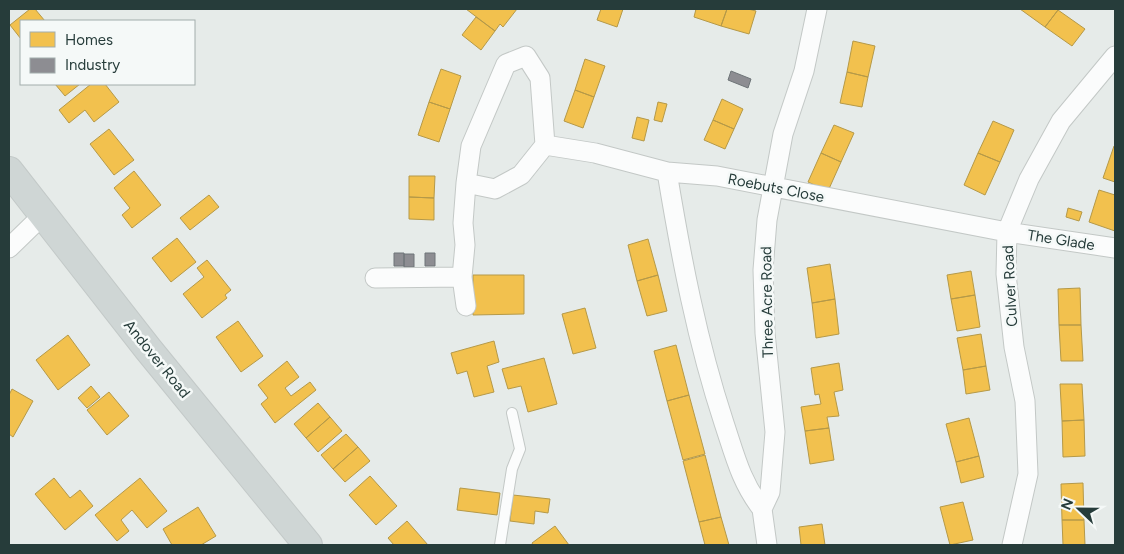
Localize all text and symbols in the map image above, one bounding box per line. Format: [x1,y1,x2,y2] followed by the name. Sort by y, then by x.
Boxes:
[20,20,195,85] legend
[65,31,113,49] text: Homes
[65,56,120,74] text: Industry
[726,170,826,206] street label: Roebuts Close
[1026,226,1096,254] street label: The Glade
[999,245,1021,327] street label: Culver Road
[757,246,777,358] street label: Three Acre Road
[120,316,194,402] street label: Andover Road
[1054,484,1104,534] north arrow
[1058,496,1077,513] text: N

